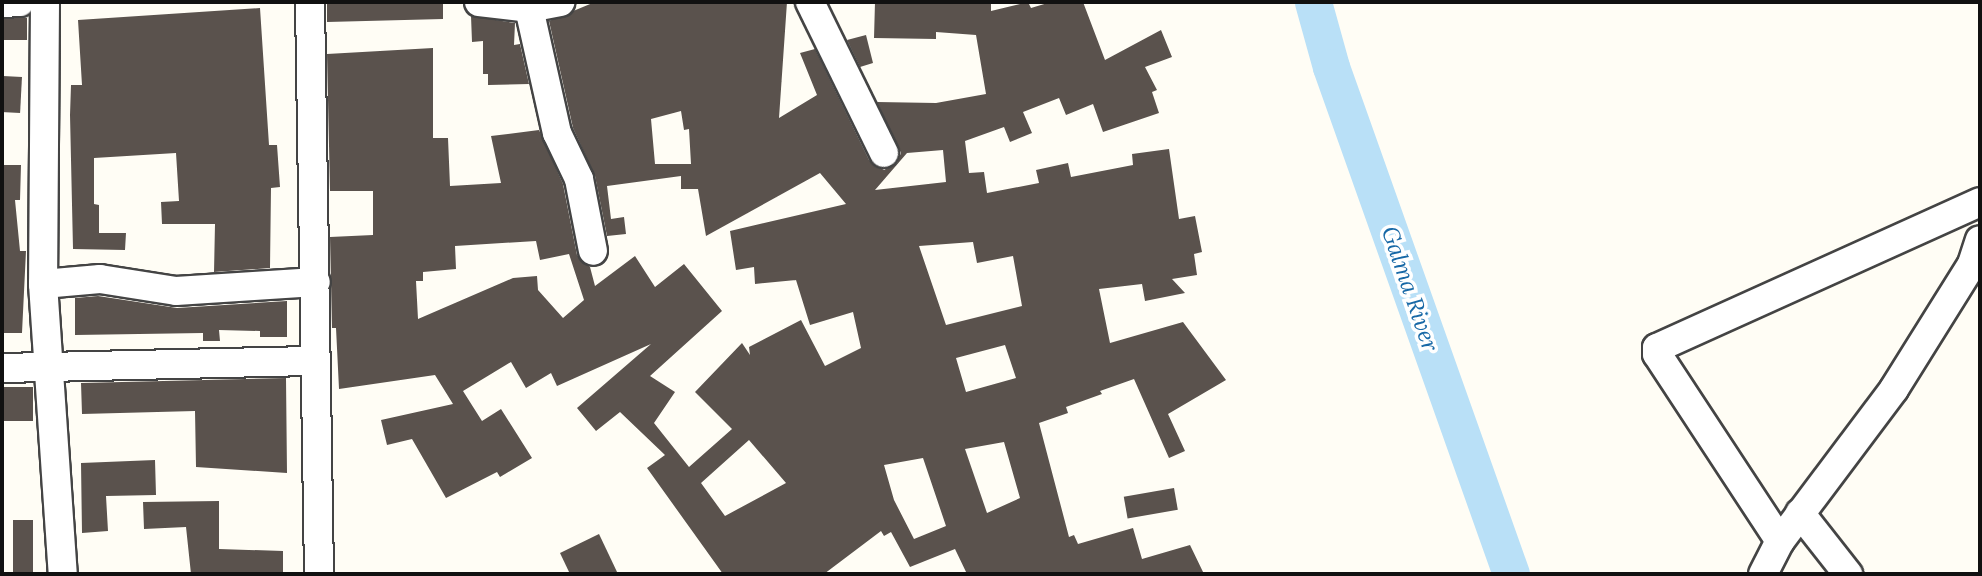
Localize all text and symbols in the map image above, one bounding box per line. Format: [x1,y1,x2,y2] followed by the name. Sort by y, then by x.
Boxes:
[1376,223,1444,355] water label: Galma River

